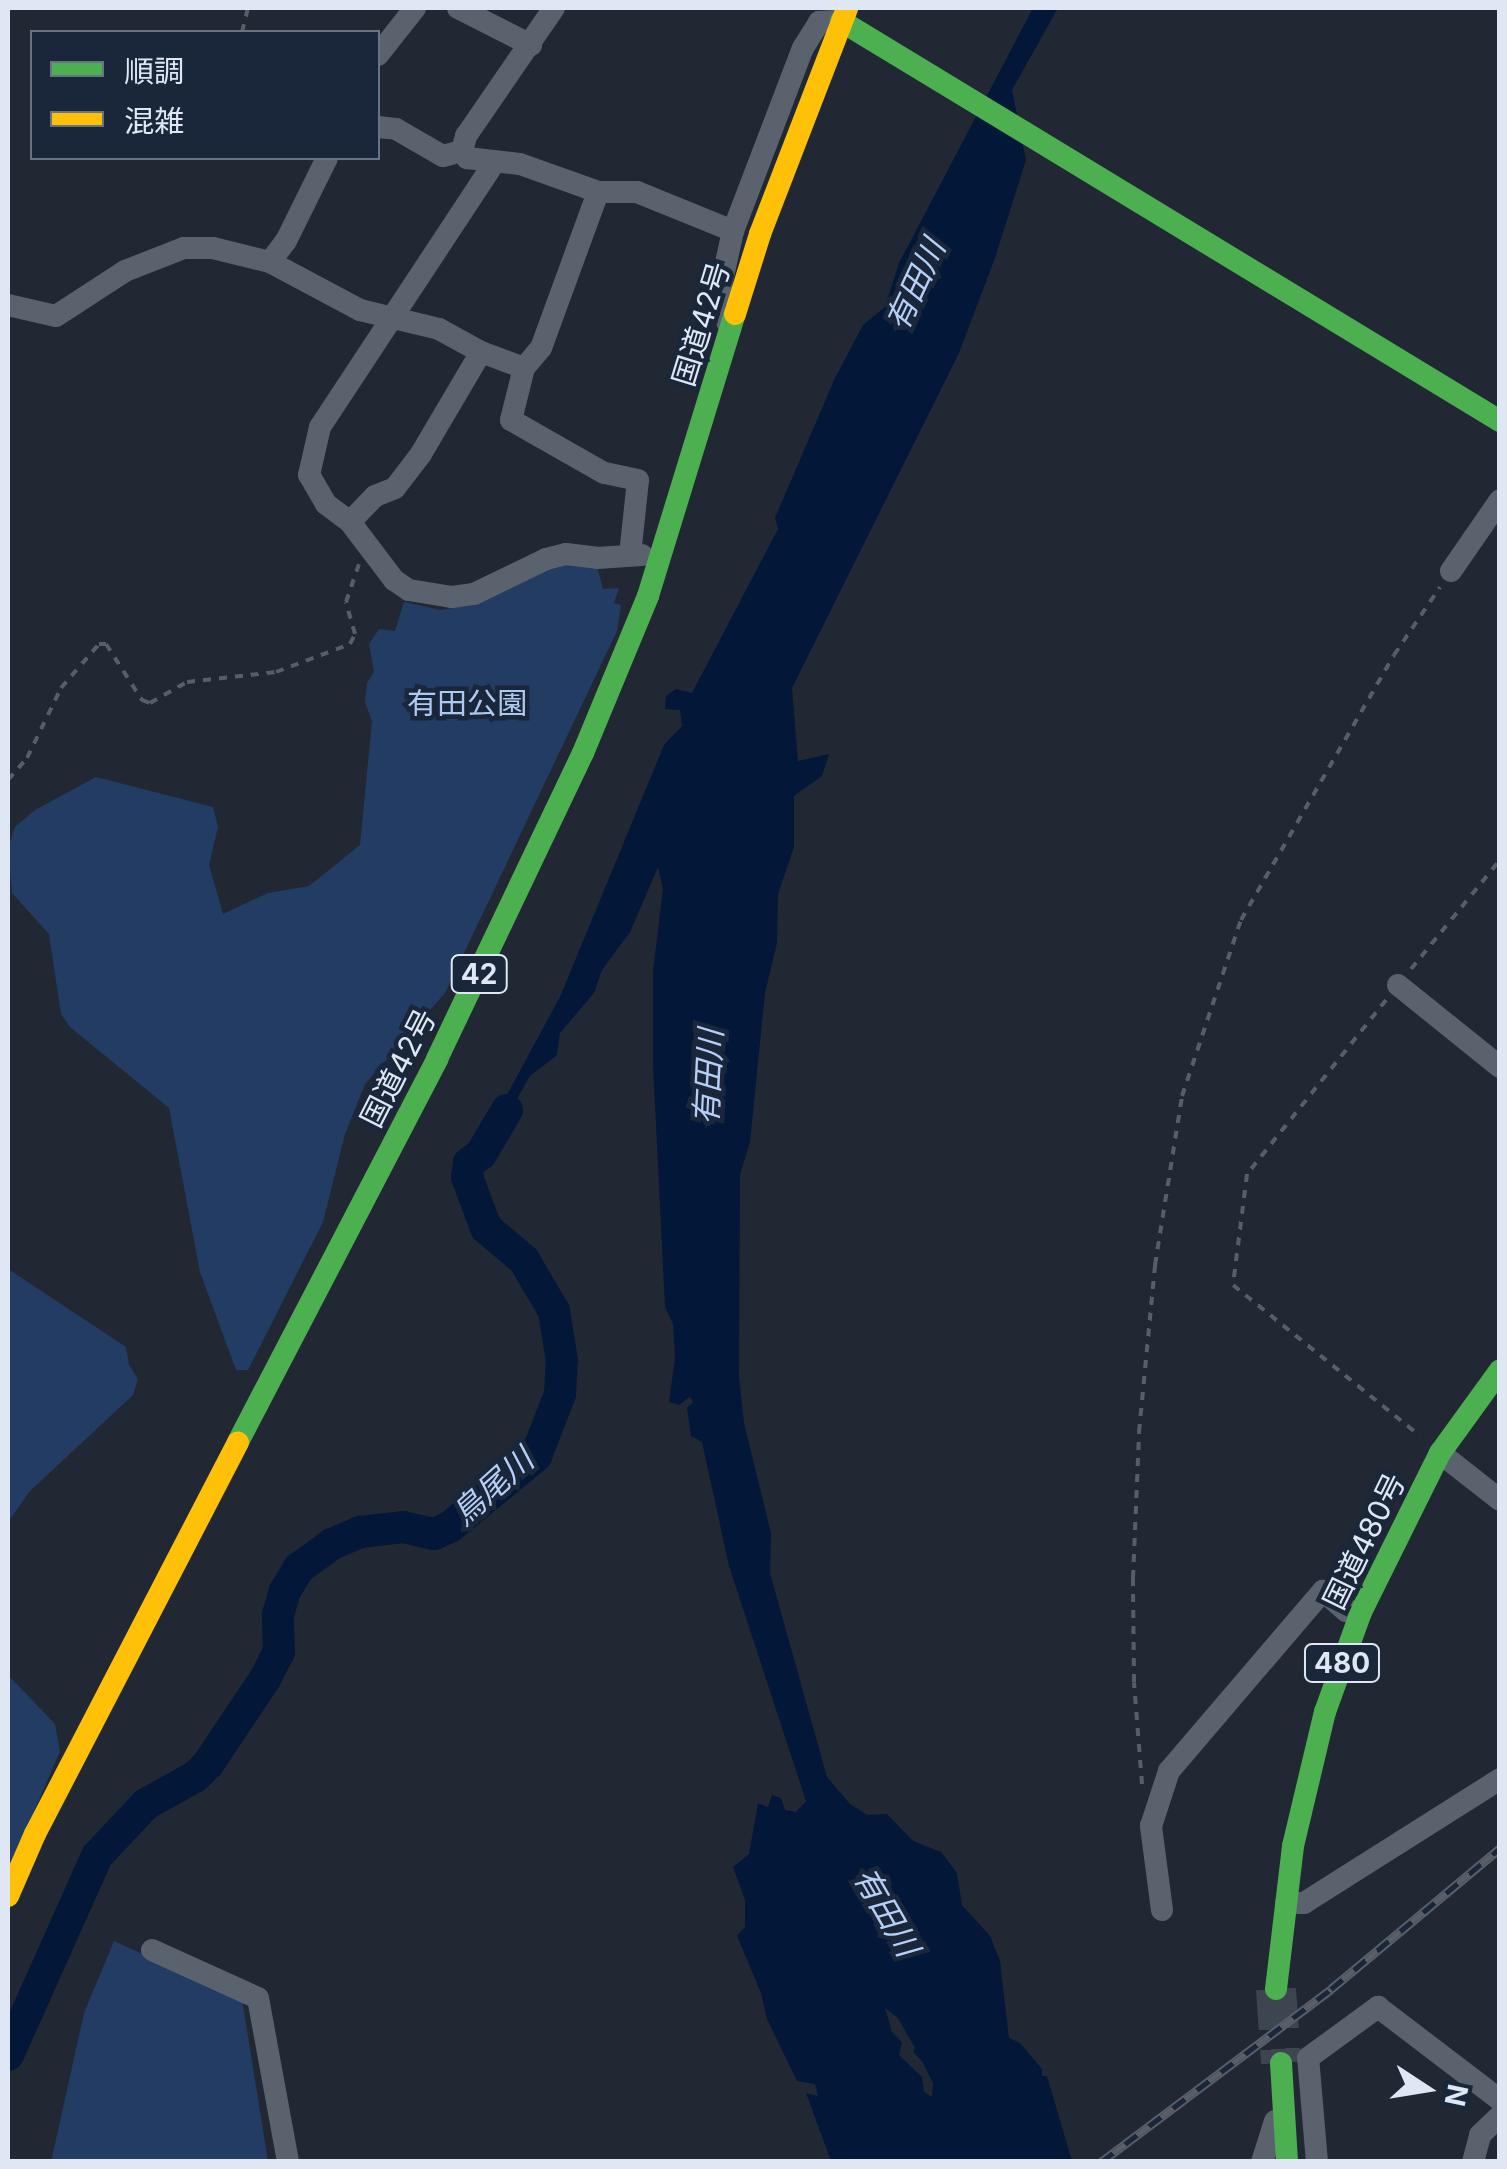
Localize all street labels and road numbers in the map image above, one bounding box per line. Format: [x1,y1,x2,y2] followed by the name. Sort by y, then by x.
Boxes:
[665,258,737,390] street label: 国道42号
[449,951,509,997] road number: 42
[353,1003,443,1133] street label: 国道42号
[1316,1467,1412,1615] street label: 国道480号
[1302,1640,1382,1686] road number: 480

